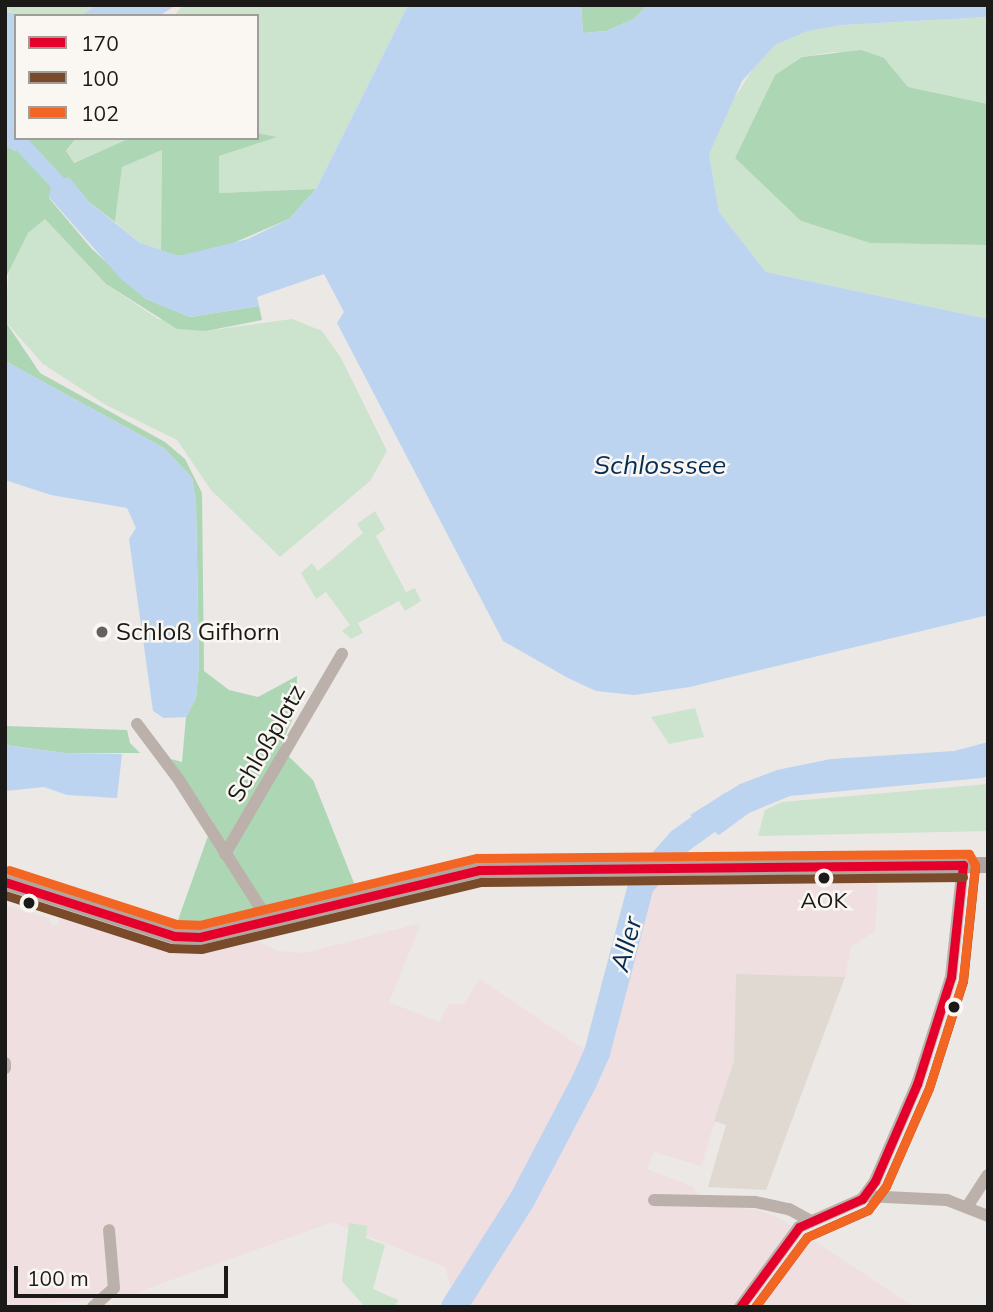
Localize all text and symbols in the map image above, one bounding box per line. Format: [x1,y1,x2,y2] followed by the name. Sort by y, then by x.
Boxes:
[14,14,259,140] legend
[81,30,119,56] text: 170
[81,65,119,91] text: 100
[81,100,119,126] text: 102
[594,449,726,481] water label: Schlosssee
[116,618,280,646] place label: Schloß Gifhorn
[94,624,110,640] marker: Schloß Gifhorn
[221,679,311,807] street label: Schloßplatz
[817,871,831,885] marker: AOK
[801,888,847,914] place label: AOK
[22,896,36,910] unlabelled marker
[604,913,648,975] water label: Aller
[947,1000,961,1014] unlabelled marker
[18,1252,231,1296] scale bar
[27,1265,89,1291] text: 100 m

